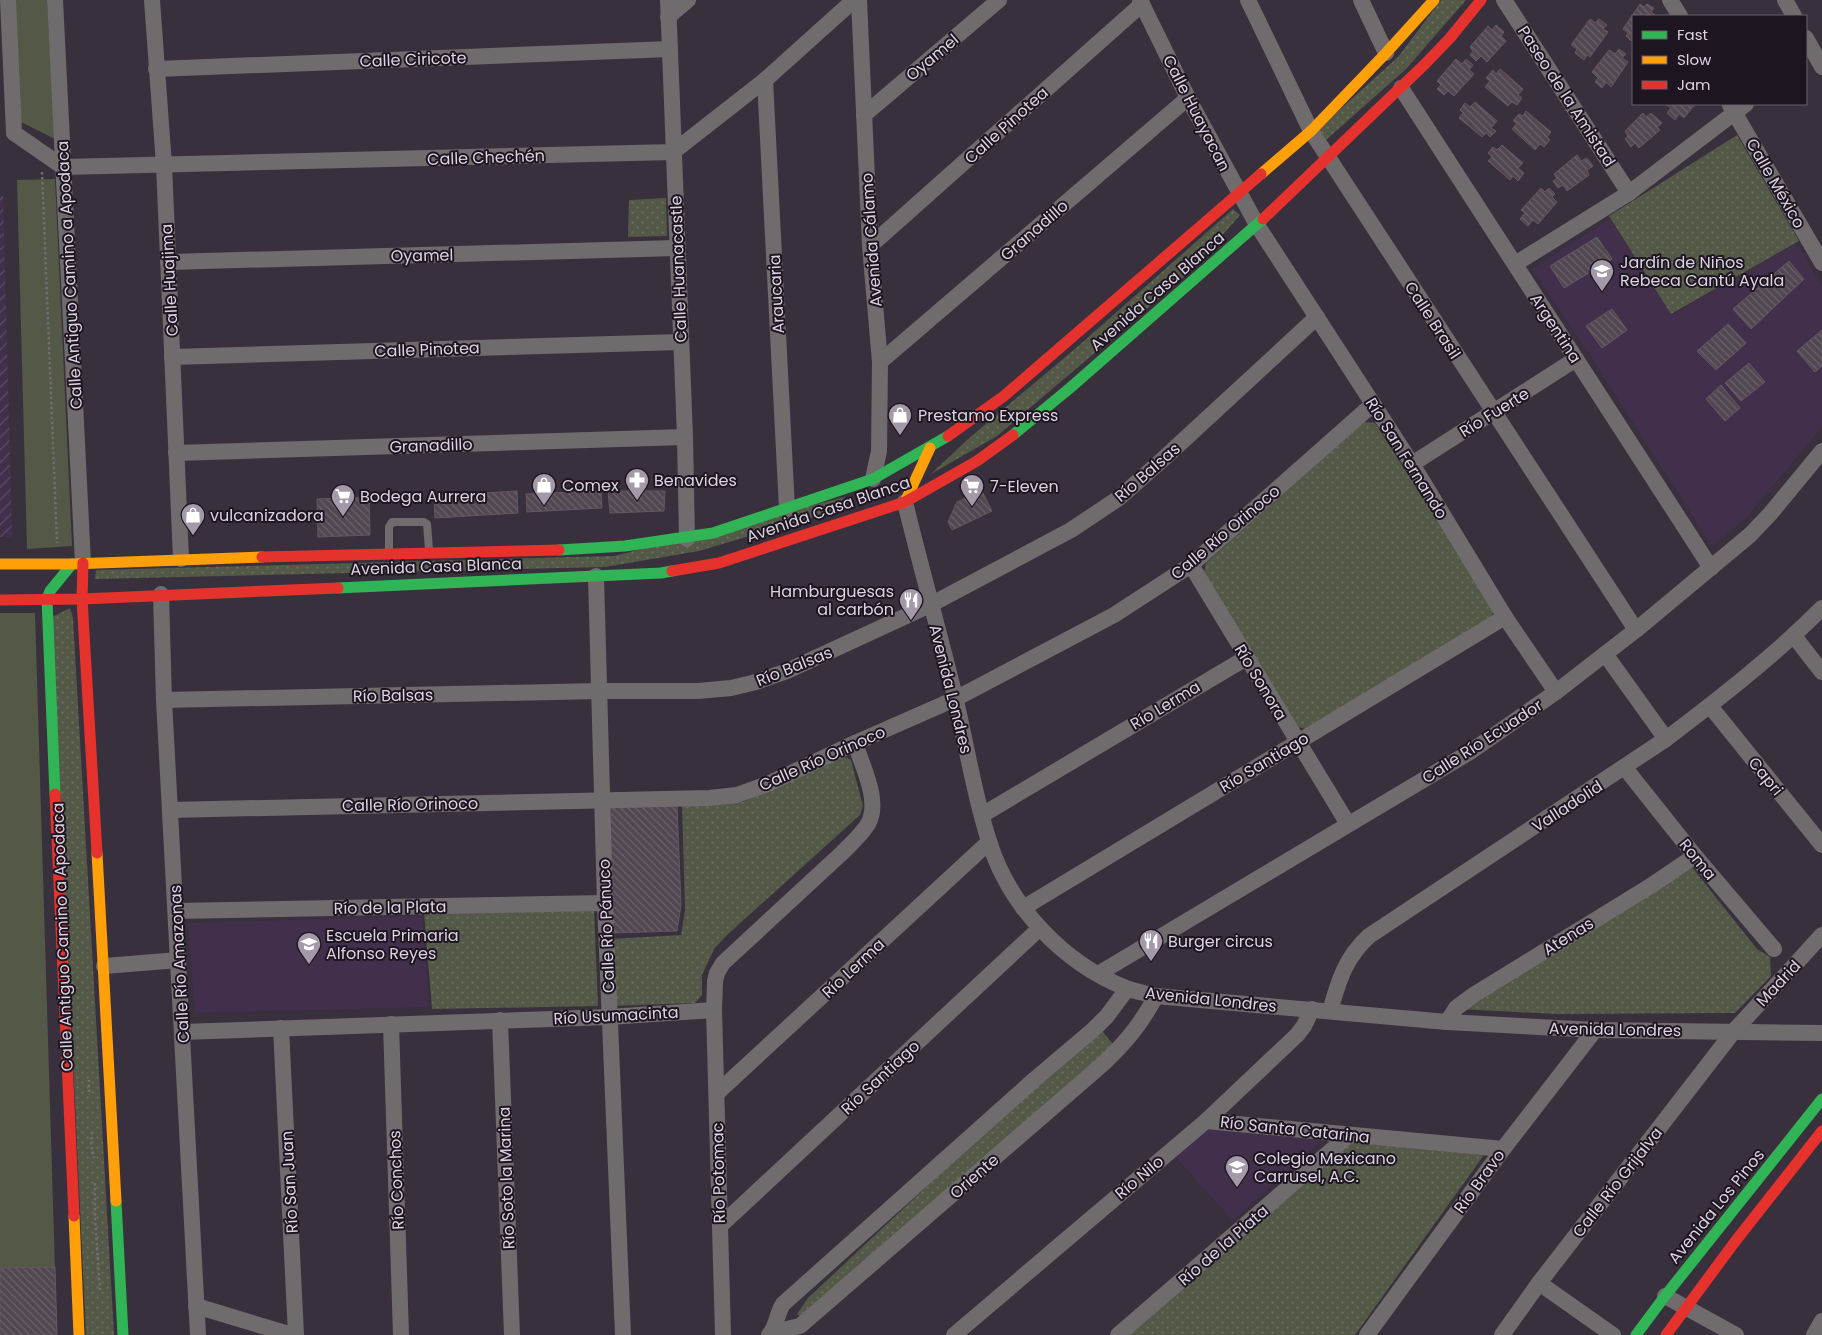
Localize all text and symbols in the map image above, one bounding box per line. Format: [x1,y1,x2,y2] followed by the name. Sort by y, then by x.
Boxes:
[1632,15,1807,105] legend
[1512,21,1621,171] street label: Paseo de la Amistad
[1677,24,1708,45] text: Fast
[901,28,964,86] street label: Oyamel
[359,46,467,73] street label: Calle Ciricote
[1677,49,1712,70] text: Slow
[1157,51,1236,175] street label: Calle Huayacan
[1677,74,1711,95] text: Jam
[959,82,1053,169] street label: Calle Pinotea
[1740,134,1811,233] street label: Calle México
[51,140,88,410] street label: Calle Antiguo Camino a Apodaca
[427,144,545,171] street label: Calle Chechén
[855,172,888,308] street label: Avenida Cálamo
[995,194,1073,266] street label: Granadillo
[664,195,693,343] street label: Calle Huanacastle
[155,223,184,337] street label: Calle Huajima
[1085,226,1230,356] street label: Avenida Casa Blanca
[390,243,454,268] street label: Oyamel
[1620,251,1784,292] place label: Jardín de Niños Rebeca Cantú Ayala
[763,254,790,334] street label: Araucaria
[1589,258,1615,292] school or university icon: Jardín de Niños Rebeca Cantú Ayala
[1399,277,1466,363] street label: Calle Brasil
[1525,289,1587,367] street label: Argentina
[374,336,480,363] street label: Calle Pinotea
[1455,382,1534,443] street label: Río Fuerte
[1360,393,1453,523] street label: Río San Fernando
[887,402,913,436] shop icon: Prestamo Express
[918,404,1058,427] place label: Prestamo Express
[389,433,473,458] street label: Granadillo
[1109,437,1185,507] street label: Río Balsas
[624,467,650,501] pharmacy icon: Benavides
[654,469,737,492] place label: Benavides
[743,471,913,548] street label: Avenida Casa Blanca
[531,472,557,506] shop icon: Comex
[959,473,985,507] supermarket icon: 7-Eleven
[562,474,619,497] place label: Comex
[990,475,1059,498] place label: 7-Eleven
[1166,480,1285,585] street label: Calle Río Orinoco
[330,483,356,517] supermarket icon: Bodega Aurrera
[360,485,486,508] place label: Bodega Aurrera
[180,502,206,536] shop icon: vulcanizadora
[210,504,324,527] place label: vulcanizadora
[350,552,522,581] street label: Avenida Casa Blanca
[770,580,894,621] place label: Hamburguesas al carbón
[898,587,924,621] restaurant icon: Hamburguesas al carbón
[923,622,978,756] street label: Avenida Londres
[1229,640,1292,725] street label: Río Sonora
[753,641,836,692] street label: Río Balsas
[1126,675,1205,735] street label: Río Lerma
[353,683,433,708] street label: Río Balsas
[1418,694,1547,789] street label: Calle Río Ecuador
[755,720,889,797] street label: Calle Río Orinoco
[1215,727,1313,798] street label: Río Santiago
[1743,752,1788,801] street label: Capri
[1527,775,1607,838] street label: Valladolid
[342,792,478,817] street label: Calle Río Orinoco
[46,802,79,1072] street label: Calle Antiguo Camino a Apodaca
[1674,834,1721,885] street label: Roma
[593,859,620,993] street label: Calle Río Pánuco
[164,884,195,1044] street label: Calle Río Amazonas
[333,895,447,920] street label: Río de la Plata
[1538,912,1598,961] street label: Atenas
[326,924,459,965] place label: Escuela Primaria Alfonso Reyes
[1138,928,1164,962] restaurant icon: Burger circus
[1168,930,1273,953] place label: Burger circus
[296,931,322,965] school or university icon: Escuela Primaria Alfonso Reyes
[817,933,890,1003] street label: Río Lerma
[1751,955,1806,1012] street label: Madrid
[1144,981,1278,1018] street label: Avenida Londres
[553,1001,679,1030] street label: Río Usumacinta
[1549,1017,1681,1042] street label: Avenida Londres
[836,1035,925,1120] street label: Río Santiago
[493,1106,520,1250] street label: Río Soto la Marina
[1219,1110,1371,1149] street label: Río Santa Catarina
[706,1122,731,1224] street label: Río Potomac
[1567,1122,1668,1242] street label: Calle Río Grijalva
[275,1130,304,1234] street label: Río San Juan
[383,1130,410,1230] street label: Río Conchos
[1663,1144,1770,1269] street label: Avenida Los Pinos
[1448,1145,1510,1218] street label: Río Bravo
[1254,1147,1396,1188] place label: Colegio Mexicano Carrusel, A.C.
[945,1148,1004,1204] street label: Oriente
[1110,1150,1169,1205] street label: Río Nilo
[1224,1154,1250,1188] school or university icon: Colegio Mexicano Carrusel, A.C.
[1173,1200,1273,1291] street label: Río de la Plata

